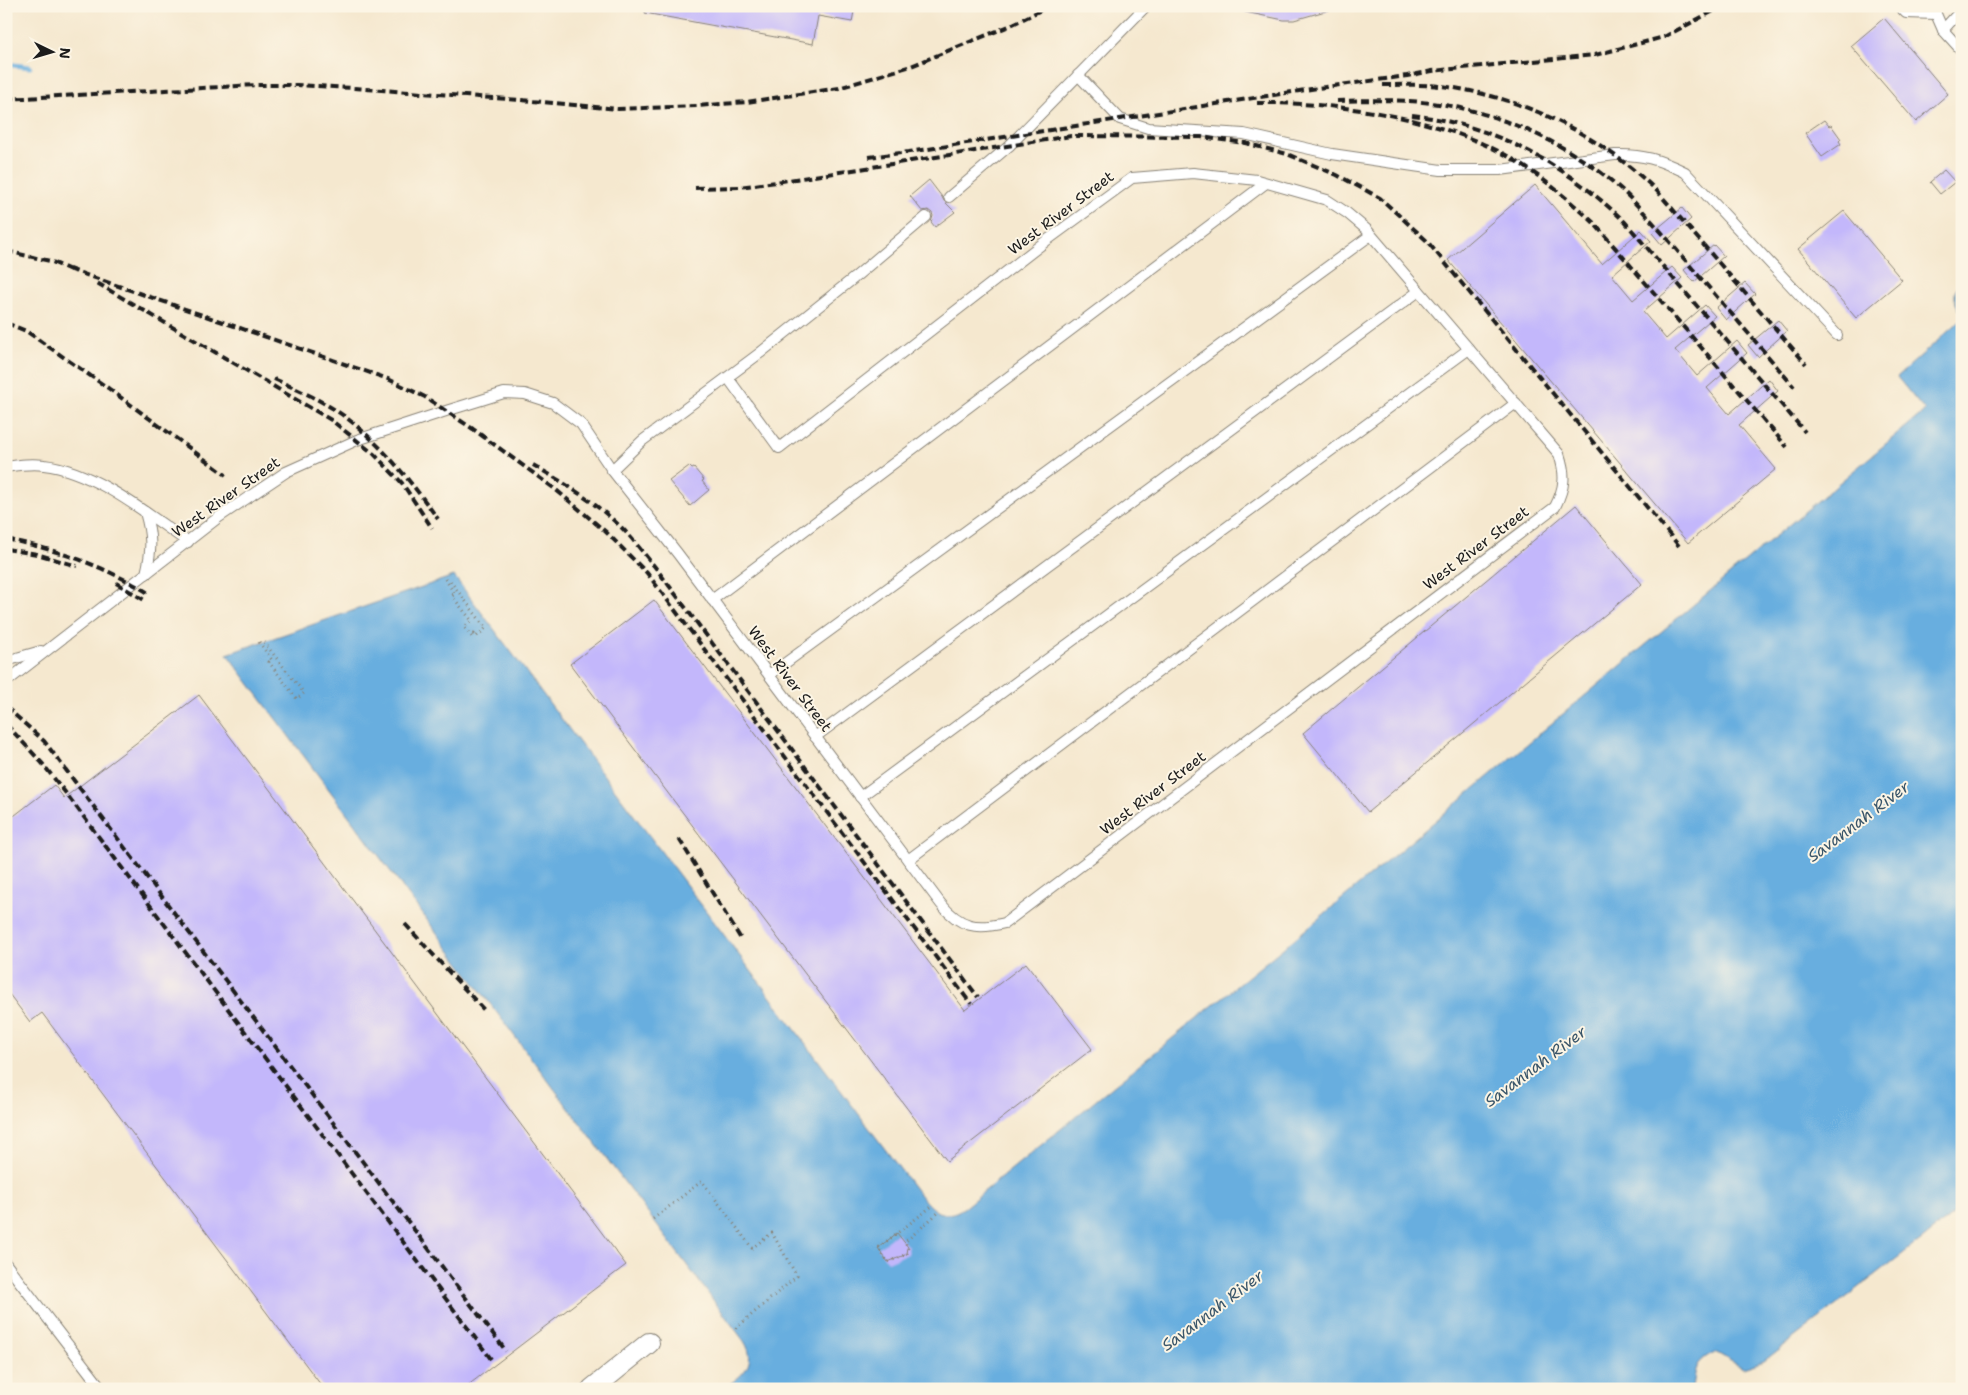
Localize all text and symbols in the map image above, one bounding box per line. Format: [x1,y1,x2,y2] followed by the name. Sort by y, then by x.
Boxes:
[28,28,78,78] north arrow
[56,47,74,59] text: N
[1004,167,1118,259] street label: West River Street
[168,452,284,542] street label: West River Street
[1419,502,1533,594] street label: West River Street
[744,622,836,736] street label: West River Street
[1096,747,1210,839] street label: West River Street
[1803,776,1914,867] water label: Savannah River
[1480,1021,1591,1112] water label: Savannah River
[1157,1265,1268,1356] water label: Savannah River

